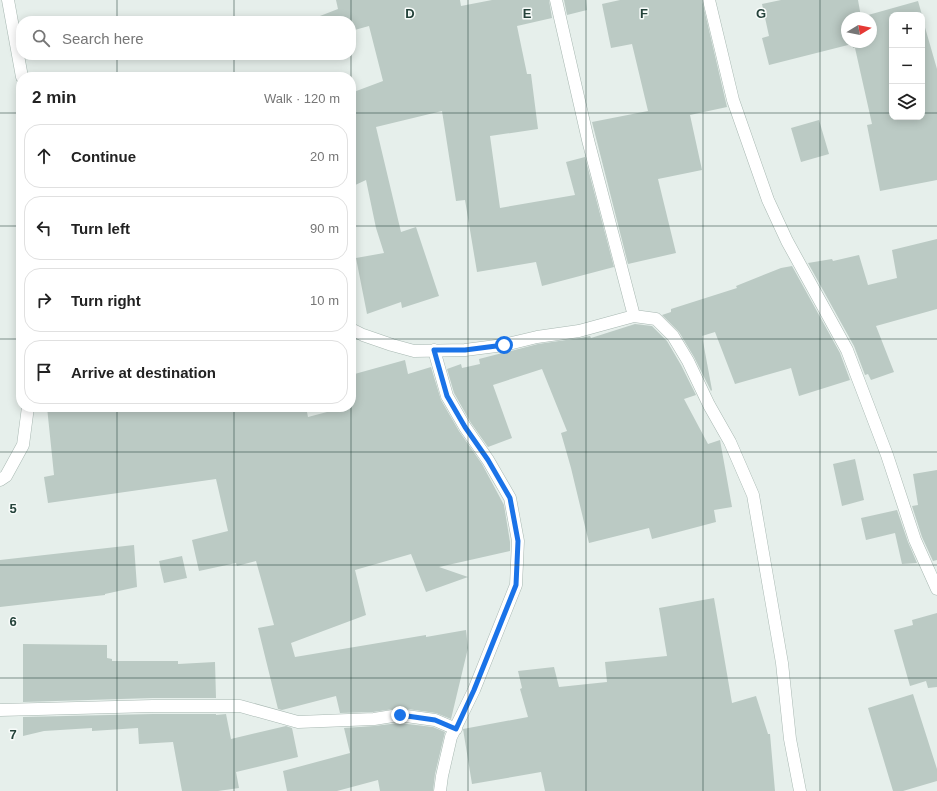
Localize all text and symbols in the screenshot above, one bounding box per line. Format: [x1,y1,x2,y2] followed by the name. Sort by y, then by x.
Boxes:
[405,6,415,21] text: D
[523,6,532,21] text: E
[640,6,648,21] text: F
[756,6,766,21] text: G
[841,12,877,48] north arrow
[889,12,925,120] map controls
[889,12,925,48] button: +
[16,16,356,60] search box
[30,27,52,49] icon: search
[62,30,144,47] text: Search here
[889,48,925,84] button: −
[889,84,925,120] button: layers
[32,88,76,107] text: 2 min
[264,91,340,106] text: Walk · 120 m
[33,145,55,167] icon: ahead
[71,148,136,165] text: Continue
[310,149,339,164] text: 20 m
[33,217,55,239] icon: left
[71,220,130,237] text: Turn left
[310,221,339,236] text: 90 m
[33,289,55,311] icon: right
[71,292,141,309] text: Turn right
[310,293,339,308] text: 10 m
[495,336,513,354] route start
[33,361,55,383] icon: arrive
[71,364,216,381] text: Arrive at destination
[9,501,17,516] text: 5
[9,614,17,629] text: 6
[391,706,409,724] route end
[9,727,17,742] text: 7

